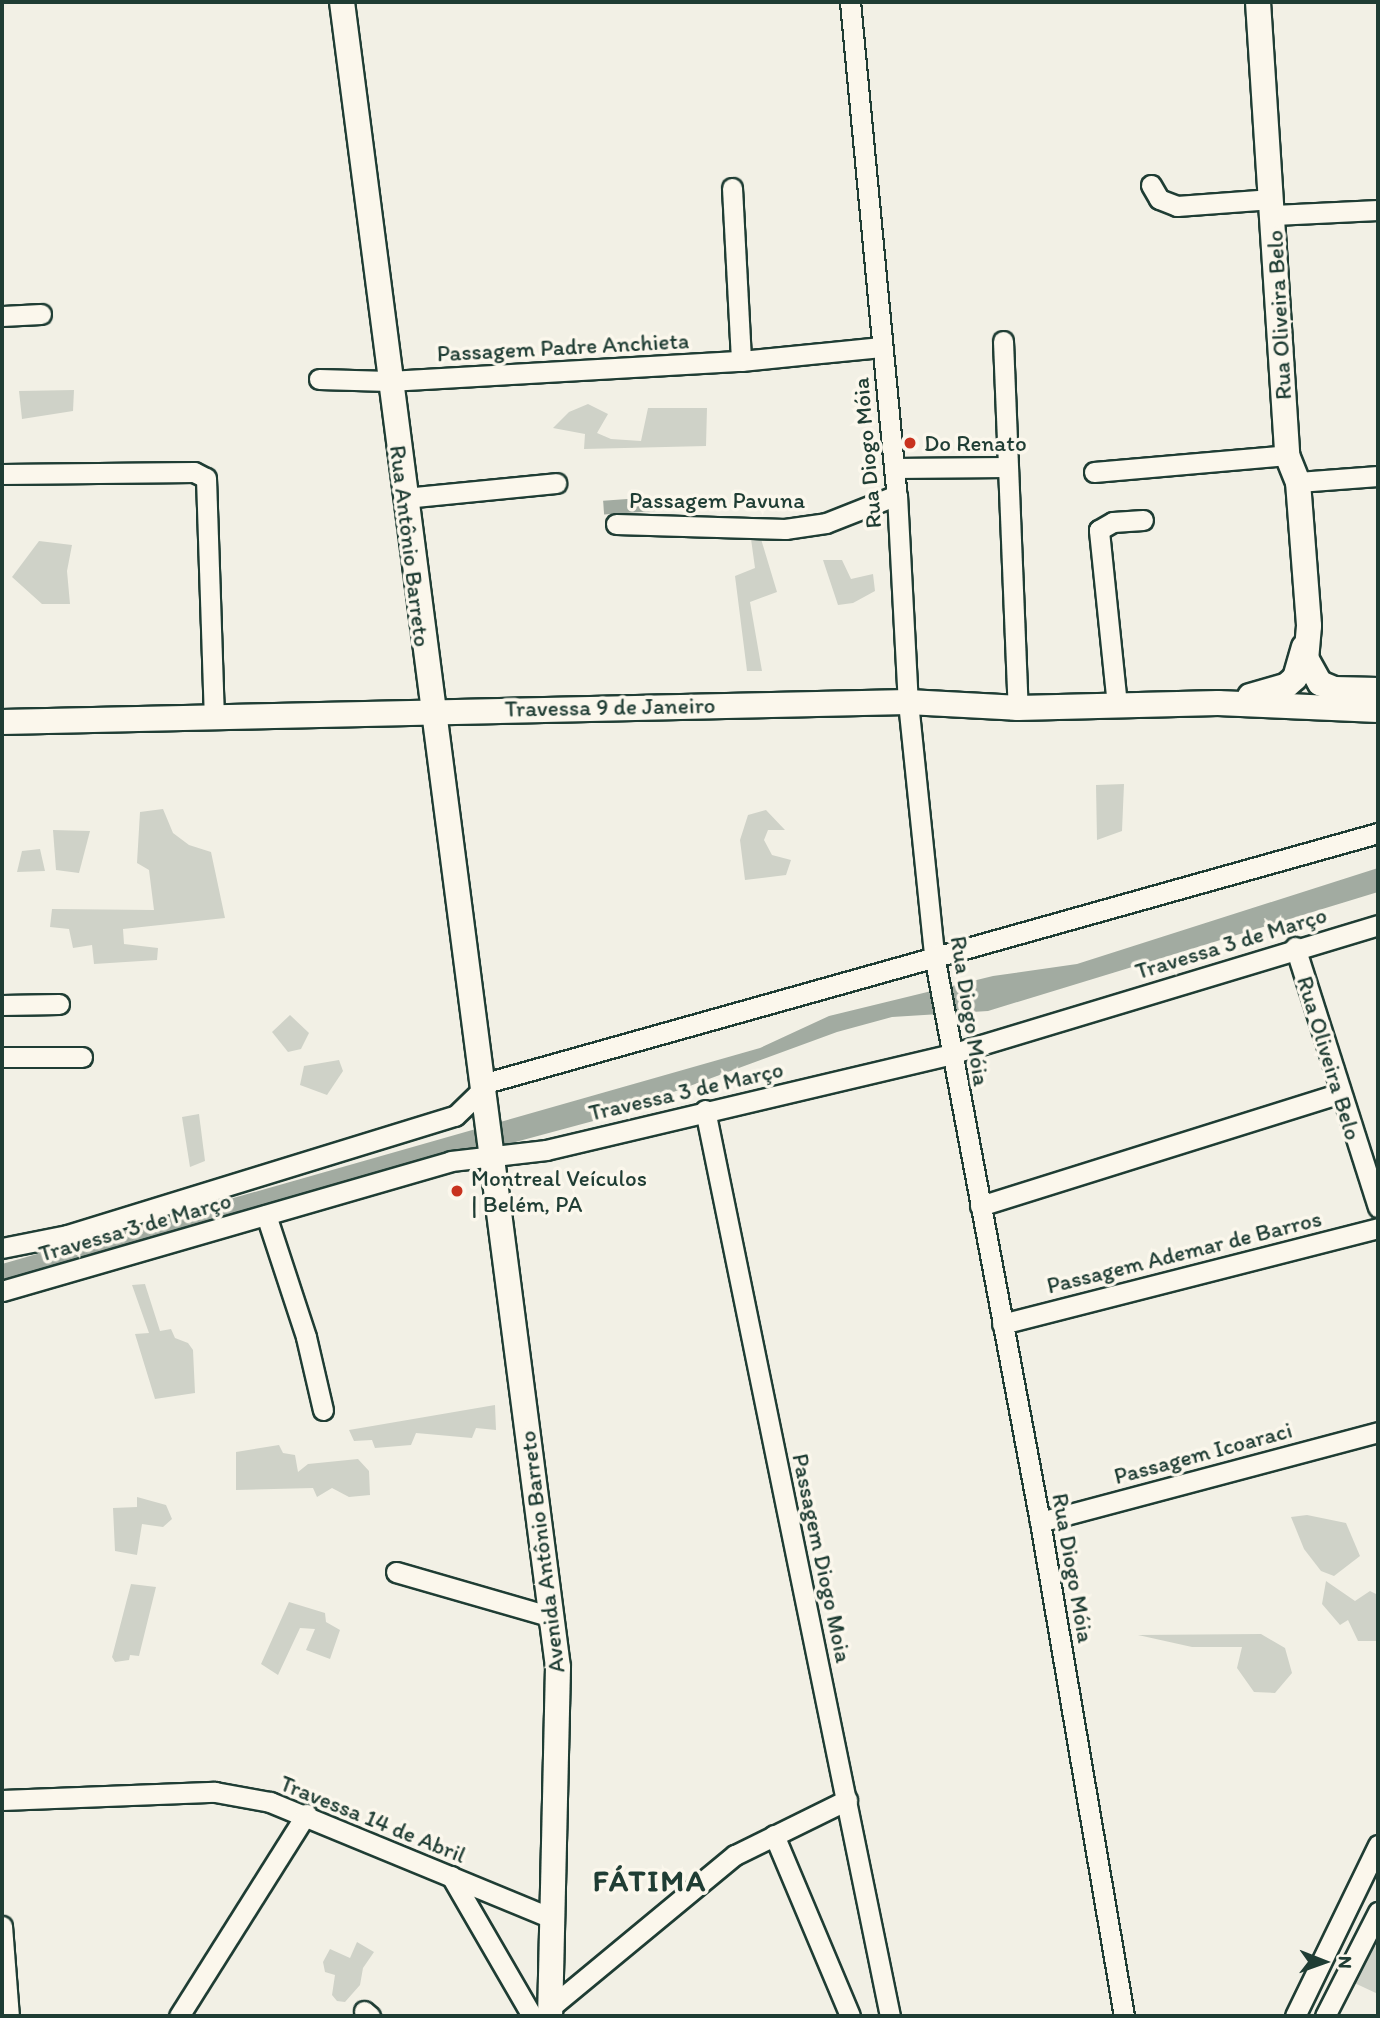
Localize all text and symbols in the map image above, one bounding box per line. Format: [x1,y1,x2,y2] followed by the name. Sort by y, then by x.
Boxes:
[1261,229,1297,401] street label: Rua Oliveira Belo
[436,327,690,367] street label: Passagem Padre Anchieta
[847,376,887,530] street label: Rua Diogo Móia
[924,429,1025,457] place label: Do Renato
[902,435,918,451] marker: Do Renato
[384,444,436,648] street label: Rua Antônio Barreto
[629,486,805,514] street label: Passagem Pavuna
[505,691,715,723] street label: Travessa 9 de Janeiro
[1131,901,1331,985] street label: Travessa 3 de Março
[945,934,995,1088] street label: Rua Diogo Móia
[1291,973,1367,1143] street label: Rua Oliveira Belo
[586,1055,786,1127] street label: Travessa 3 de Março
[471,1164,647,1218] place label: Montreal Veículos | Belém, PA
[449,1183,465,1199] marker: Montreal Veículos | Belém, PA
[35,1186,235,1268] street label: Travessa 3 de Março
[1044,1205,1324,1299] street label: Passagem Ademar de Barros
[1111,1416,1295,1490] street label: Passagem Icoaraci
[513,1429,571,1675] street label: Avenida Antônio Barreto
[786,1451,858,1665] street label: Passagem Diogo Moia
[1046,1491,1100,1645] street label: Rua Diogo Móia
[276,1769,470,1869] street label: Travessa 14 de Abril
[593,1863,707,1899] district label: FÁTIMA
[1289,1927,1359,1997] north arrow
[1334,1956,1357,1969] text: N

